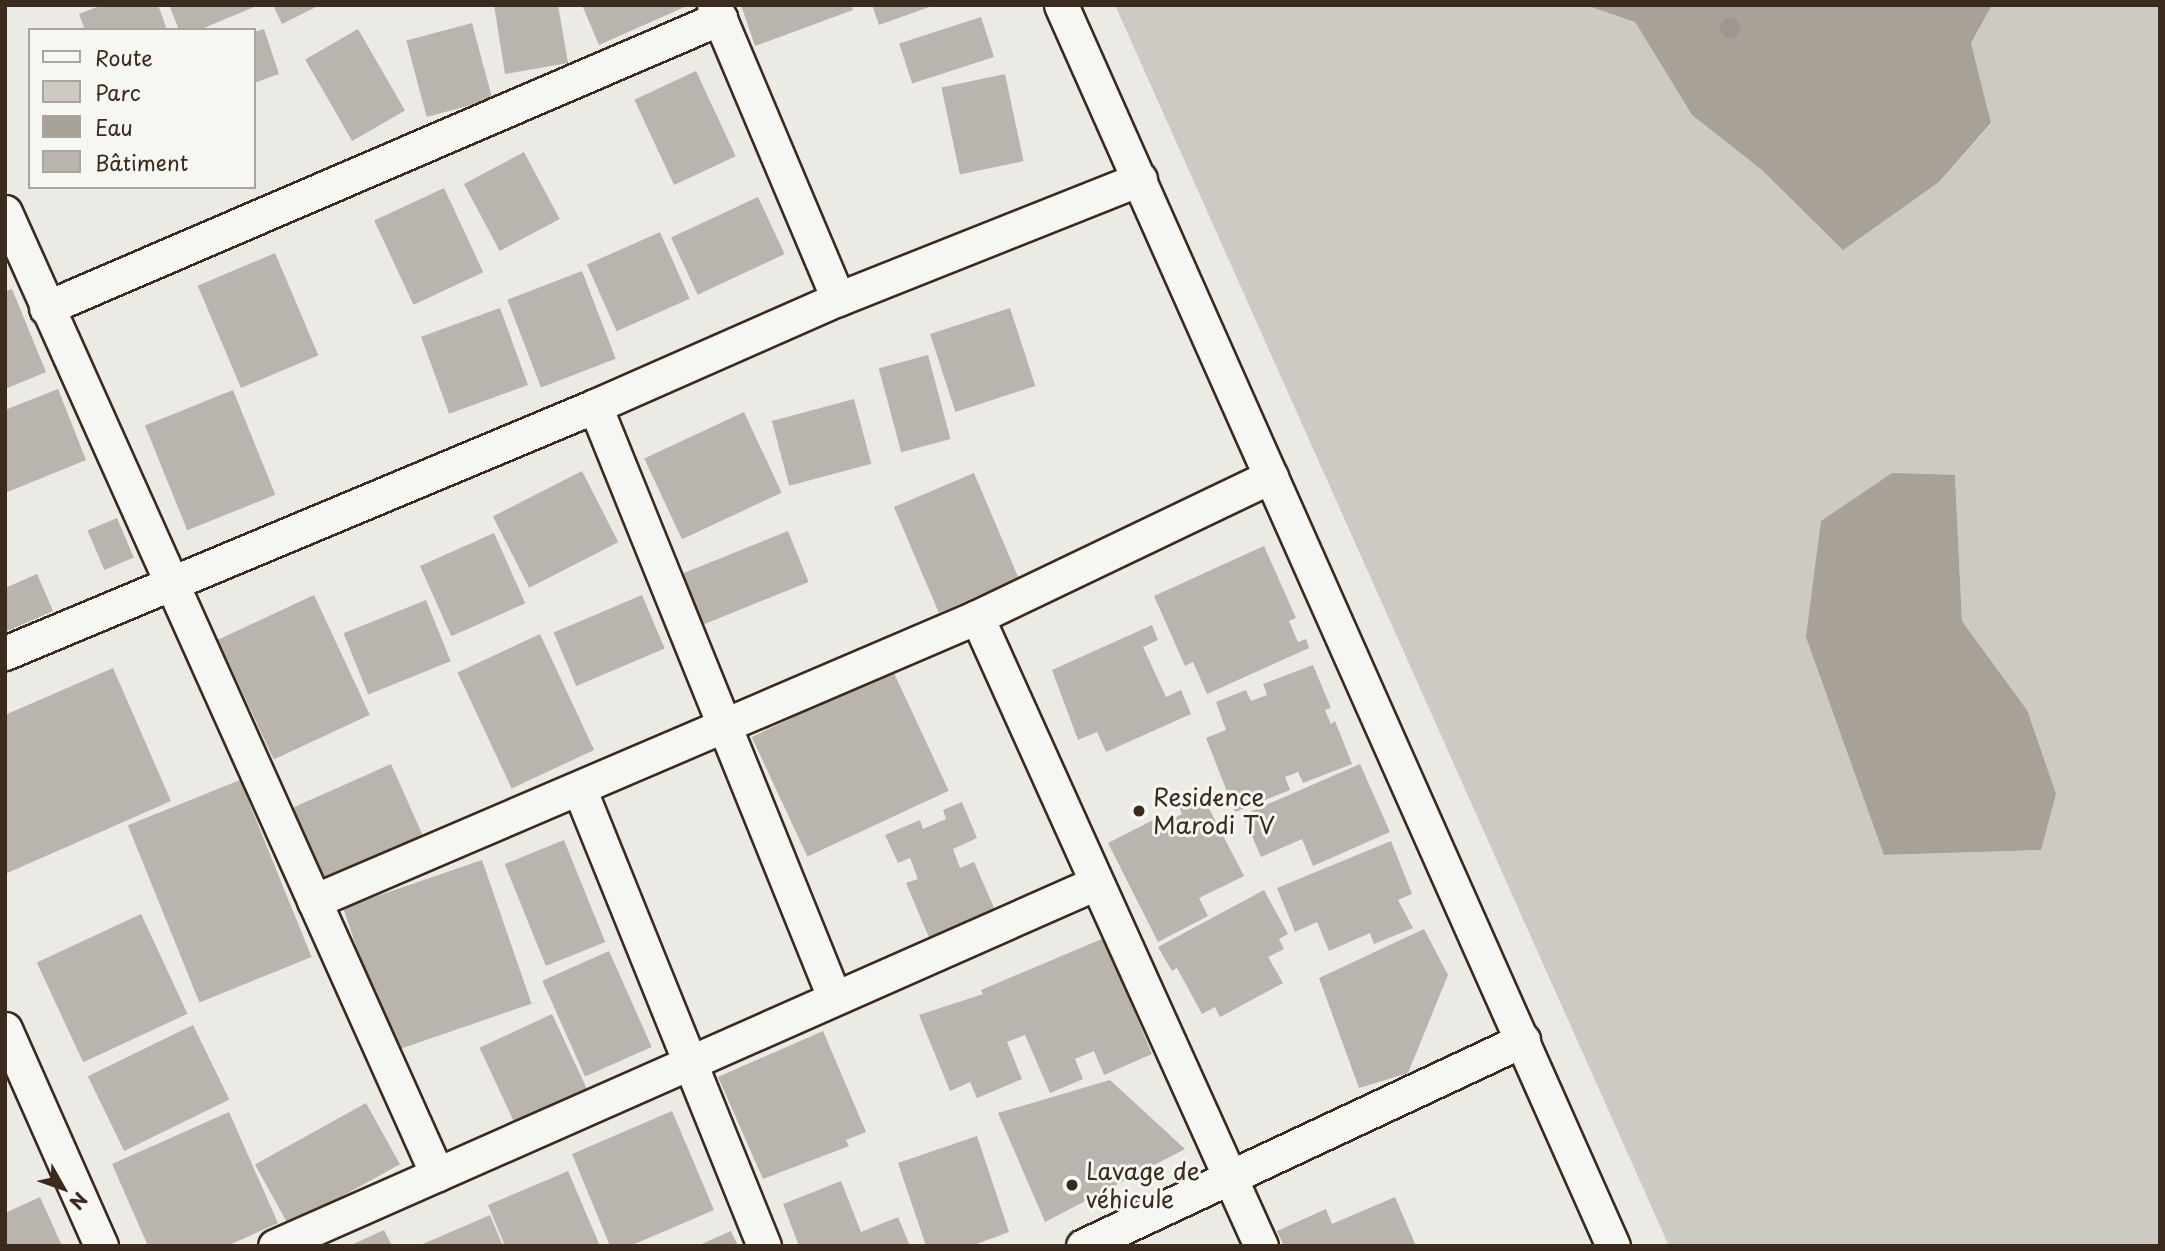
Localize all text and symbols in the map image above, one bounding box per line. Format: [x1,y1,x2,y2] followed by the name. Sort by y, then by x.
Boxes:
[28,28,256,189] legend
[95,41,153,73] text: Route
[95,76,141,108] text: Parc
[95,111,133,143] text: Eau
[95,146,188,178] text: Bâtiment
[1153,783,1276,839] place label: Residence Marodi TV
[1131,803,1147,819] marker: Residence Marodi TV
[28,1153,98,1223] north arrow
[1086,1157,1199,1213] place label: Lavage de véhicule
[1064,1177,1080,1193] marker: Lavage de véhicule
[64,1187,95,1216] text: N

